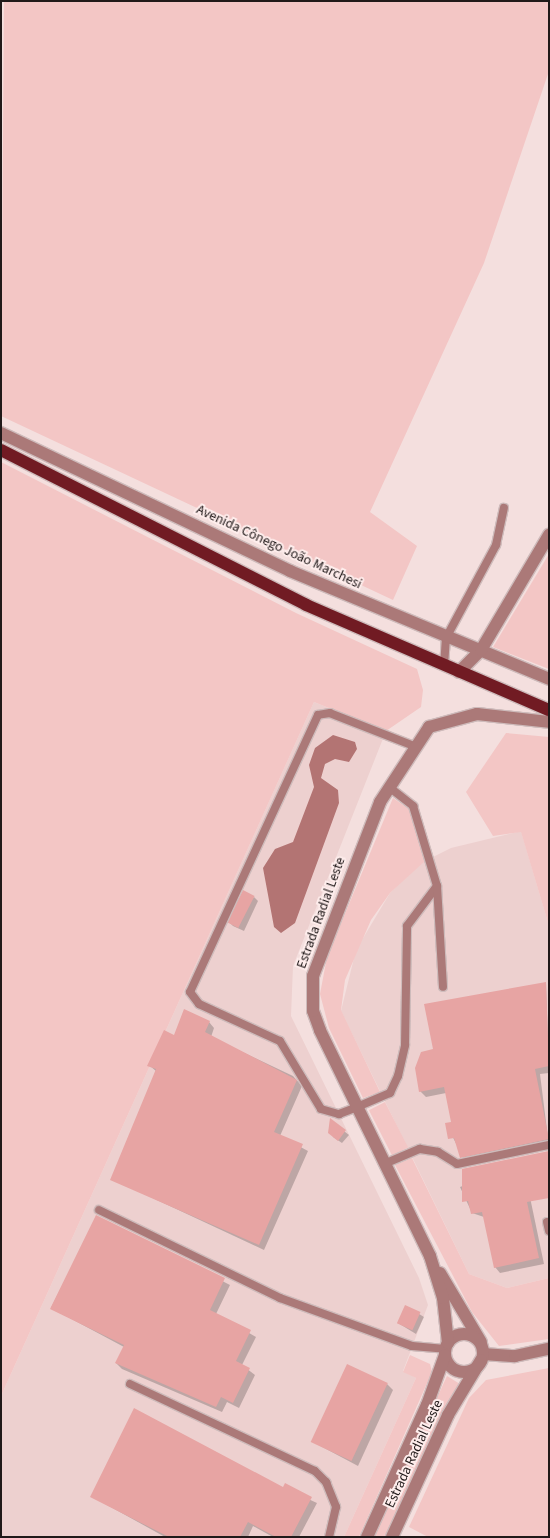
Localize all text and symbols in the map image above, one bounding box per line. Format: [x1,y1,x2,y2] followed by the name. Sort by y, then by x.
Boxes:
[194,501,364,593] street label: Avenida Cônego João Marchesi
[293,855,349,971] street label: Estrada Radial Leste
[382,1397,446,1511] street label: Estrada Radial Leste

